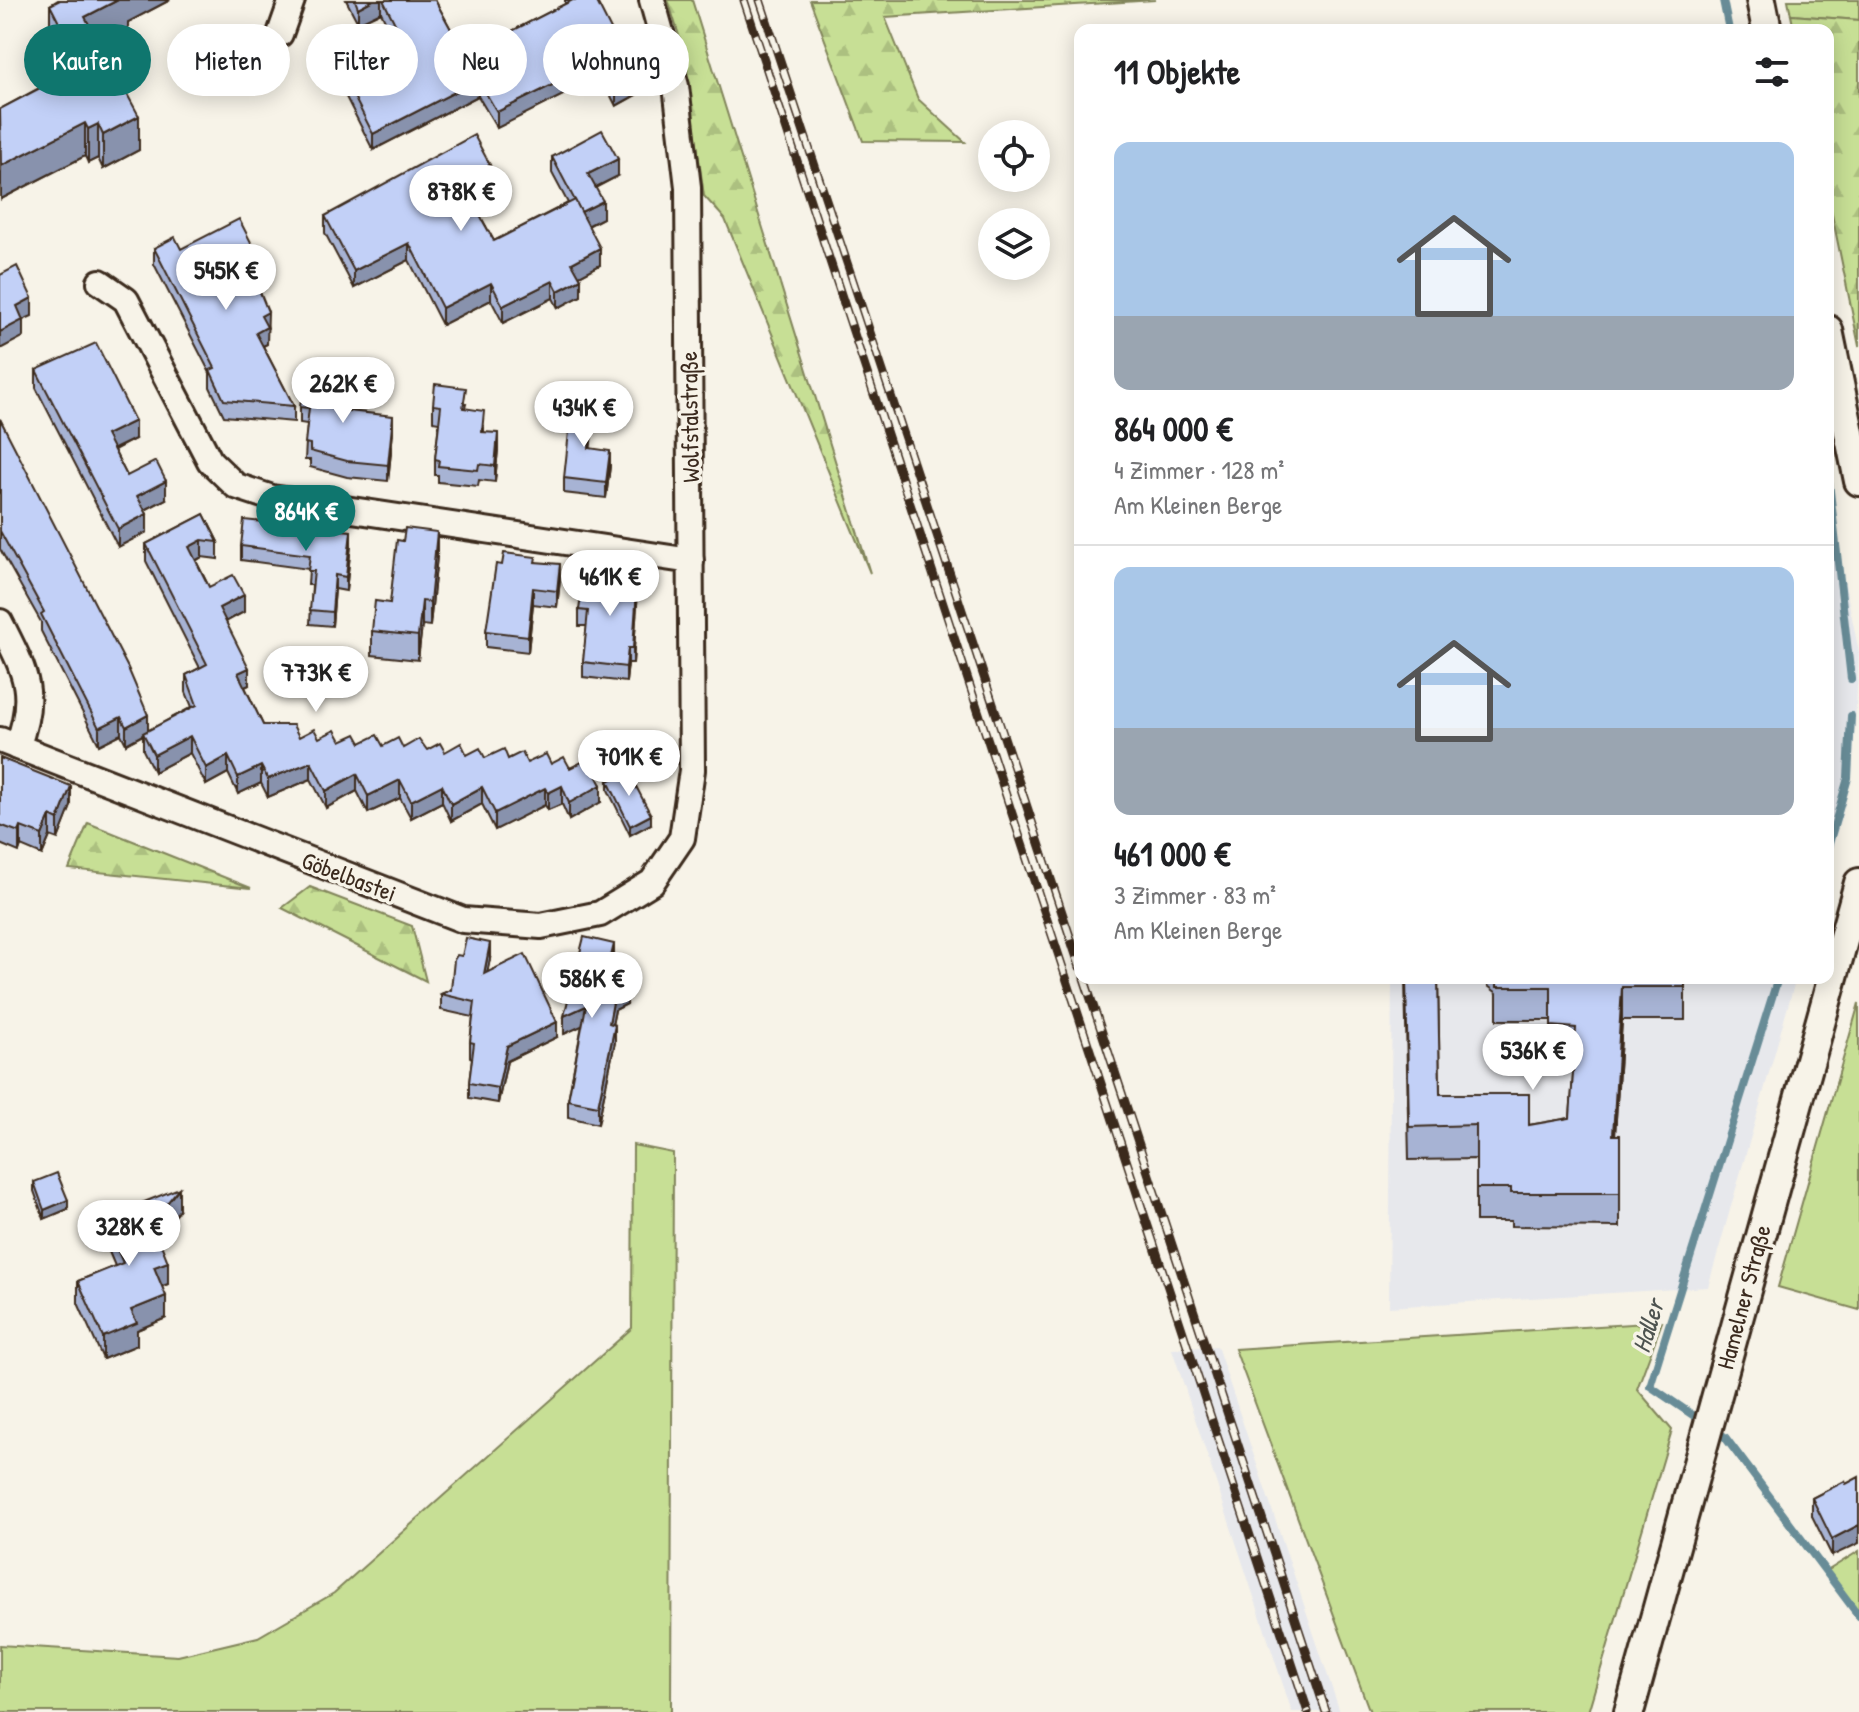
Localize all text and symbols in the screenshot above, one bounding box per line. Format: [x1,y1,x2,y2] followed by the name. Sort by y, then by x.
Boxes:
[24,24,151,96] chip: Kaufen
[167,24,290,96] chip: Mieten
[306,24,418,96] chip: Filter
[434,24,527,96] chip: Neu
[543,24,689,96] chip: Wohnung
[1114,49,1240,95] text: 11 Objekte
[1750,50,1794,94] icon: filters
[978,120,1050,280] map controls
[978,120,1050,192] button: locate
[396,165,526,233] pin: 878K €
[427,173,495,208] text: 878K €
[1382,194,1526,338] icon: home
[978,208,1050,280] button: layers
[161,244,291,312] pin: 545K €
[194,252,258,287] text: 545K €
[672,351,706,483] street label: Wolfstalstraße
[278,357,408,425] pin: 262K €
[310,365,376,400] text: 262K €
[519,381,649,449] pin: 434K €
[552,389,616,424] text: 434K €
[1114,406,1233,452] text: 864 000 €
[1114,452,1284,487] text: 4 Zimmer · 128 m²
[241,485,371,553] pin: 864K €
[1114,487,1282,522] text: Am Kleinen Berge
[274,493,338,528] text: 864K €
[545,550,675,618] pin: 461K €
[579,558,641,593] text: 461K €
[1382,619,1526,763] icon: home
[251,646,381,714] pin: 773K €
[281,654,351,689] text: 773K €
[564,730,694,798] pin: 701K €
[596,738,662,773] text: 701K €
[1114,831,1230,877] text: 461 000 €
[298,843,401,909] street label: Göbelbastei
[1114,877,1276,912] text: 3 Zimmer · 83 m²
[1114,912,1282,947] text: Am Kleinen Berge
[527,952,657,1020] pin: 586K €
[560,960,624,995] text: 586K €
[1468,1024,1598,1092] pin: 536K €
[1500,1032,1566,1067] text: 536K €
[64,1200,194,1268] pin: 328K €
[95,1208,163,1243] text: 328K €
[1708,1221,1778,1372] street label: Hamelner Straße
[1623,1292,1673,1357] water label: Haller

